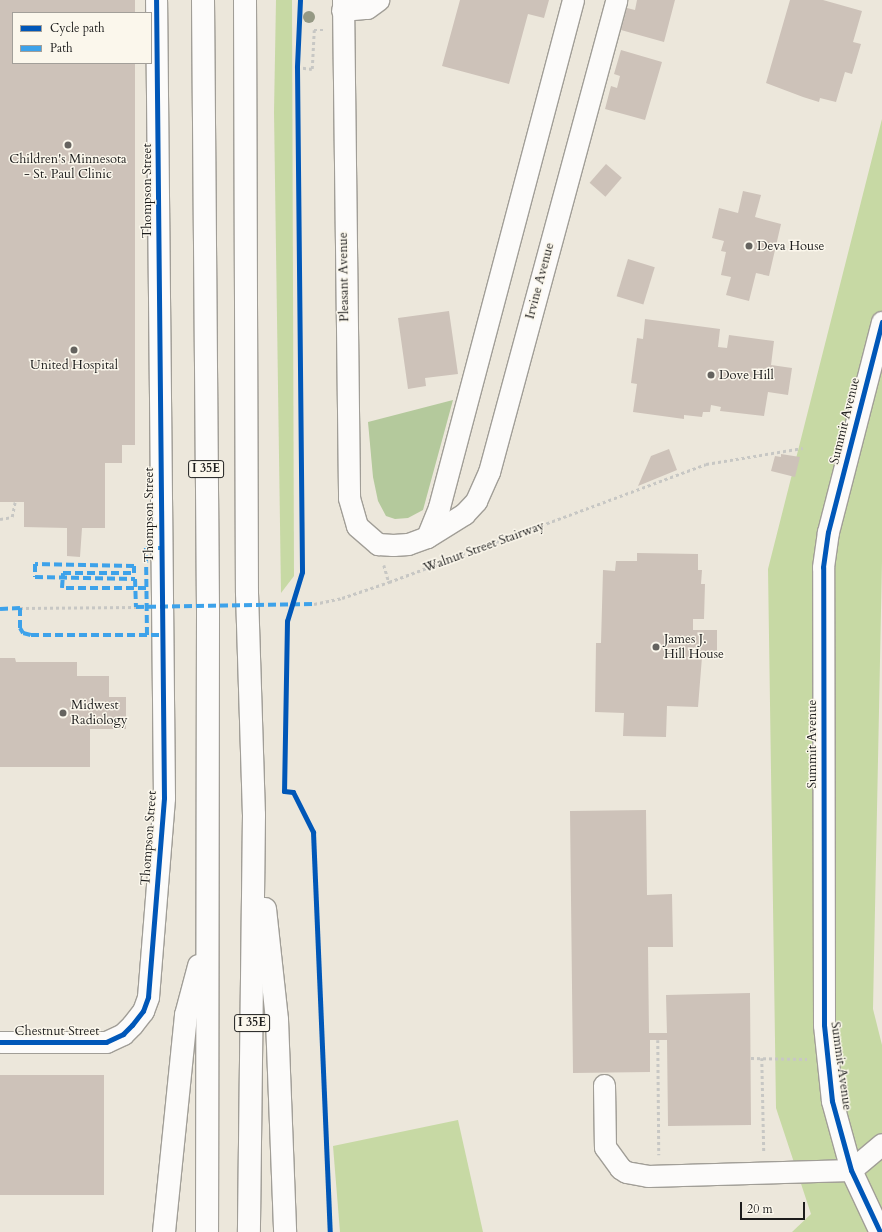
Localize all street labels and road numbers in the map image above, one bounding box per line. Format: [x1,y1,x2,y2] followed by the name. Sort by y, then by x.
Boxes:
[139,143,155,239] street label: Thompson Street
[335,232,353,322] street label: Pleasant Avenue
[522,241,558,321] street label: Irvine Avenue
[827,376,863,466] street label: Summit Avenue
[188,459,224,479] road number: I 35E
[141,467,157,563] street label: Thompson Street
[421,518,547,576] street label: Walnut Street Stairway
[804,699,820,789] street label: Summit Avenue
[138,790,160,886] street label: Thompson Street
[234,1013,270,1033] road number: I 35E
[827,1021,855,1111] street label: Summit Avenue
[15,1023,99,1039] street label: Chestnut Street

